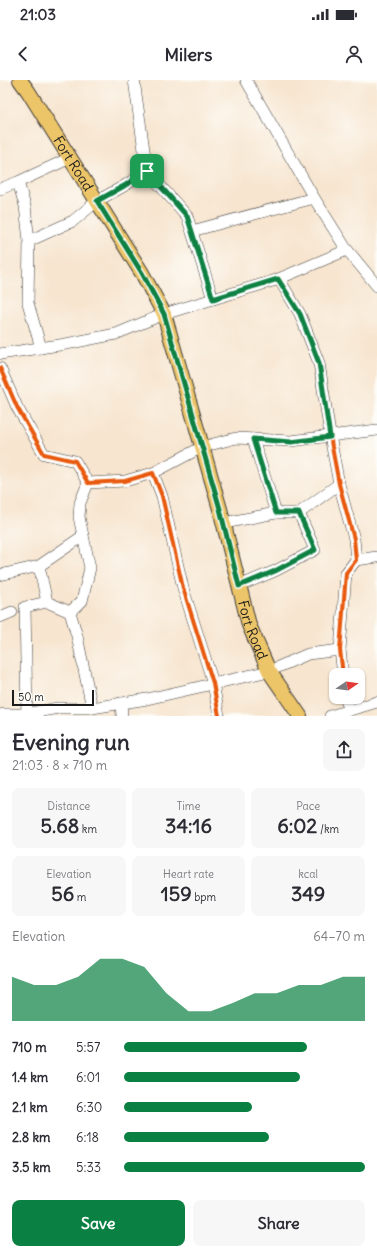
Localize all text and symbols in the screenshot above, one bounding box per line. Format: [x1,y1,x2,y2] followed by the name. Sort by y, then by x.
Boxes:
[20,5,56,24] text: 21:03
[12,43,34,65] icon: back
[165,43,212,66] text: Milers
[343,43,365,65] icon: person
[49,132,97,194] street label: Fort Road
[130,154,164,188] pin
[136,160,158,182] icon: arrive
[234,598,272,662] street label: Fort Road
[329,668,365,704] north arrow
[329,668,365,704] map controls
[12,688,94,707] scale bar
[18,690,44,704] text: 50 m
[12,728,130,756] text: Evening run
[323,729,365,771] button: share
[12,757,107,774] text: 21:03 · 8 × 710 m
[47,799,90,813] text: Distance
[177,799,200,813] text: Time
[296,799,320,813] text: Pace
[41,813,79,838] text: 5.68
[165,813,212,838] text: 34:16
[277,813,317,838] text: 6:02
[79,822,97,836] text: km
[317,822,339,836] text: /km
[46,867,91,881] text: Elevation
[163,867,214,881] text: Heart rate
[298,867,318,881] text: kcal
[51,881,74,906] text: 56
[161,881,192,906] text: 159
[291,881,325,906] text: 349
[74,890,86,904] text: m
[192,890,216,904] text: bpm
[12,928,65,945] text: Elevation
[313,928,365,945] text: 64–70 m
[12,1039,47,1056] text: 710 m
[76,1039,100,1056] text: 5:57
[12,1069,48,1086] text: 1.4 km
[76,1069,100,1086] text: 6:01
[12,1099,48,1116] text: 2.1 km
[76,1099,102,1116] text: 6:30
[12,1129,50,1146] text: 2.8 km
[76,1129,99,1146] text: 6:18
[12,1159,51,1176] text: 3.5 km
[76,1159,101,1176] text: 5:33
[12,1200,185,1246] button: Save
[193,1200,365,1246] button: Share

